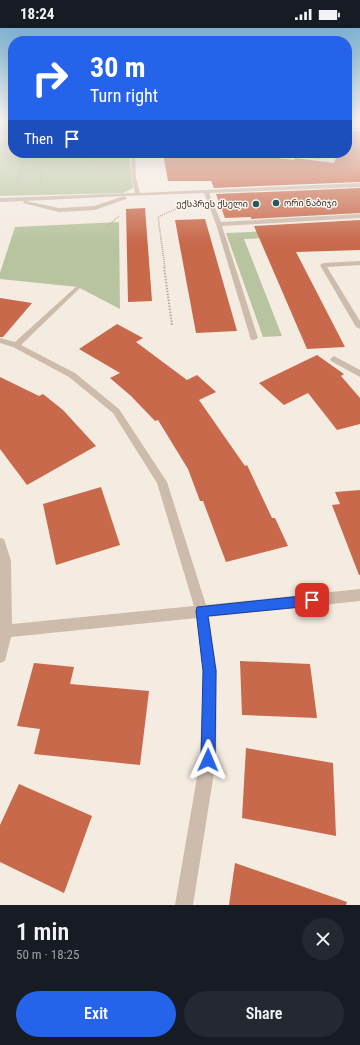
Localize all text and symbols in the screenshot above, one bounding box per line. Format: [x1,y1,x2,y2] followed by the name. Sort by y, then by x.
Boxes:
[20,5,54,23] text: 18:24
[90,51,146,84] text: 30 m
[24,52,76,104] icon: right
[90,85,158,106] text: Turn right
[61,128,83,150] icon: arrive
[24,130,53,148] text: Then
[271,198,281,208] marker: ორი ნაბიჯი
[284,198,337,208] place label: ორი ნაბიჯი
[176,199,248,210] place label: ექსპრეს ქსელი
[251,199,261,209] marker: ექსპრეს ქსელი
[295,583,329,617] pin
[301,589,323,611] icon: arrive
[187,739,229,781] position arrow
[16,918,69,946] text: 1 min
[302,918,344,960] button: close
[16,947,79,962] text: 50 m · 18:25
[16,991,176,1037] button: Exit
[184,991,344,1037] button: Share

